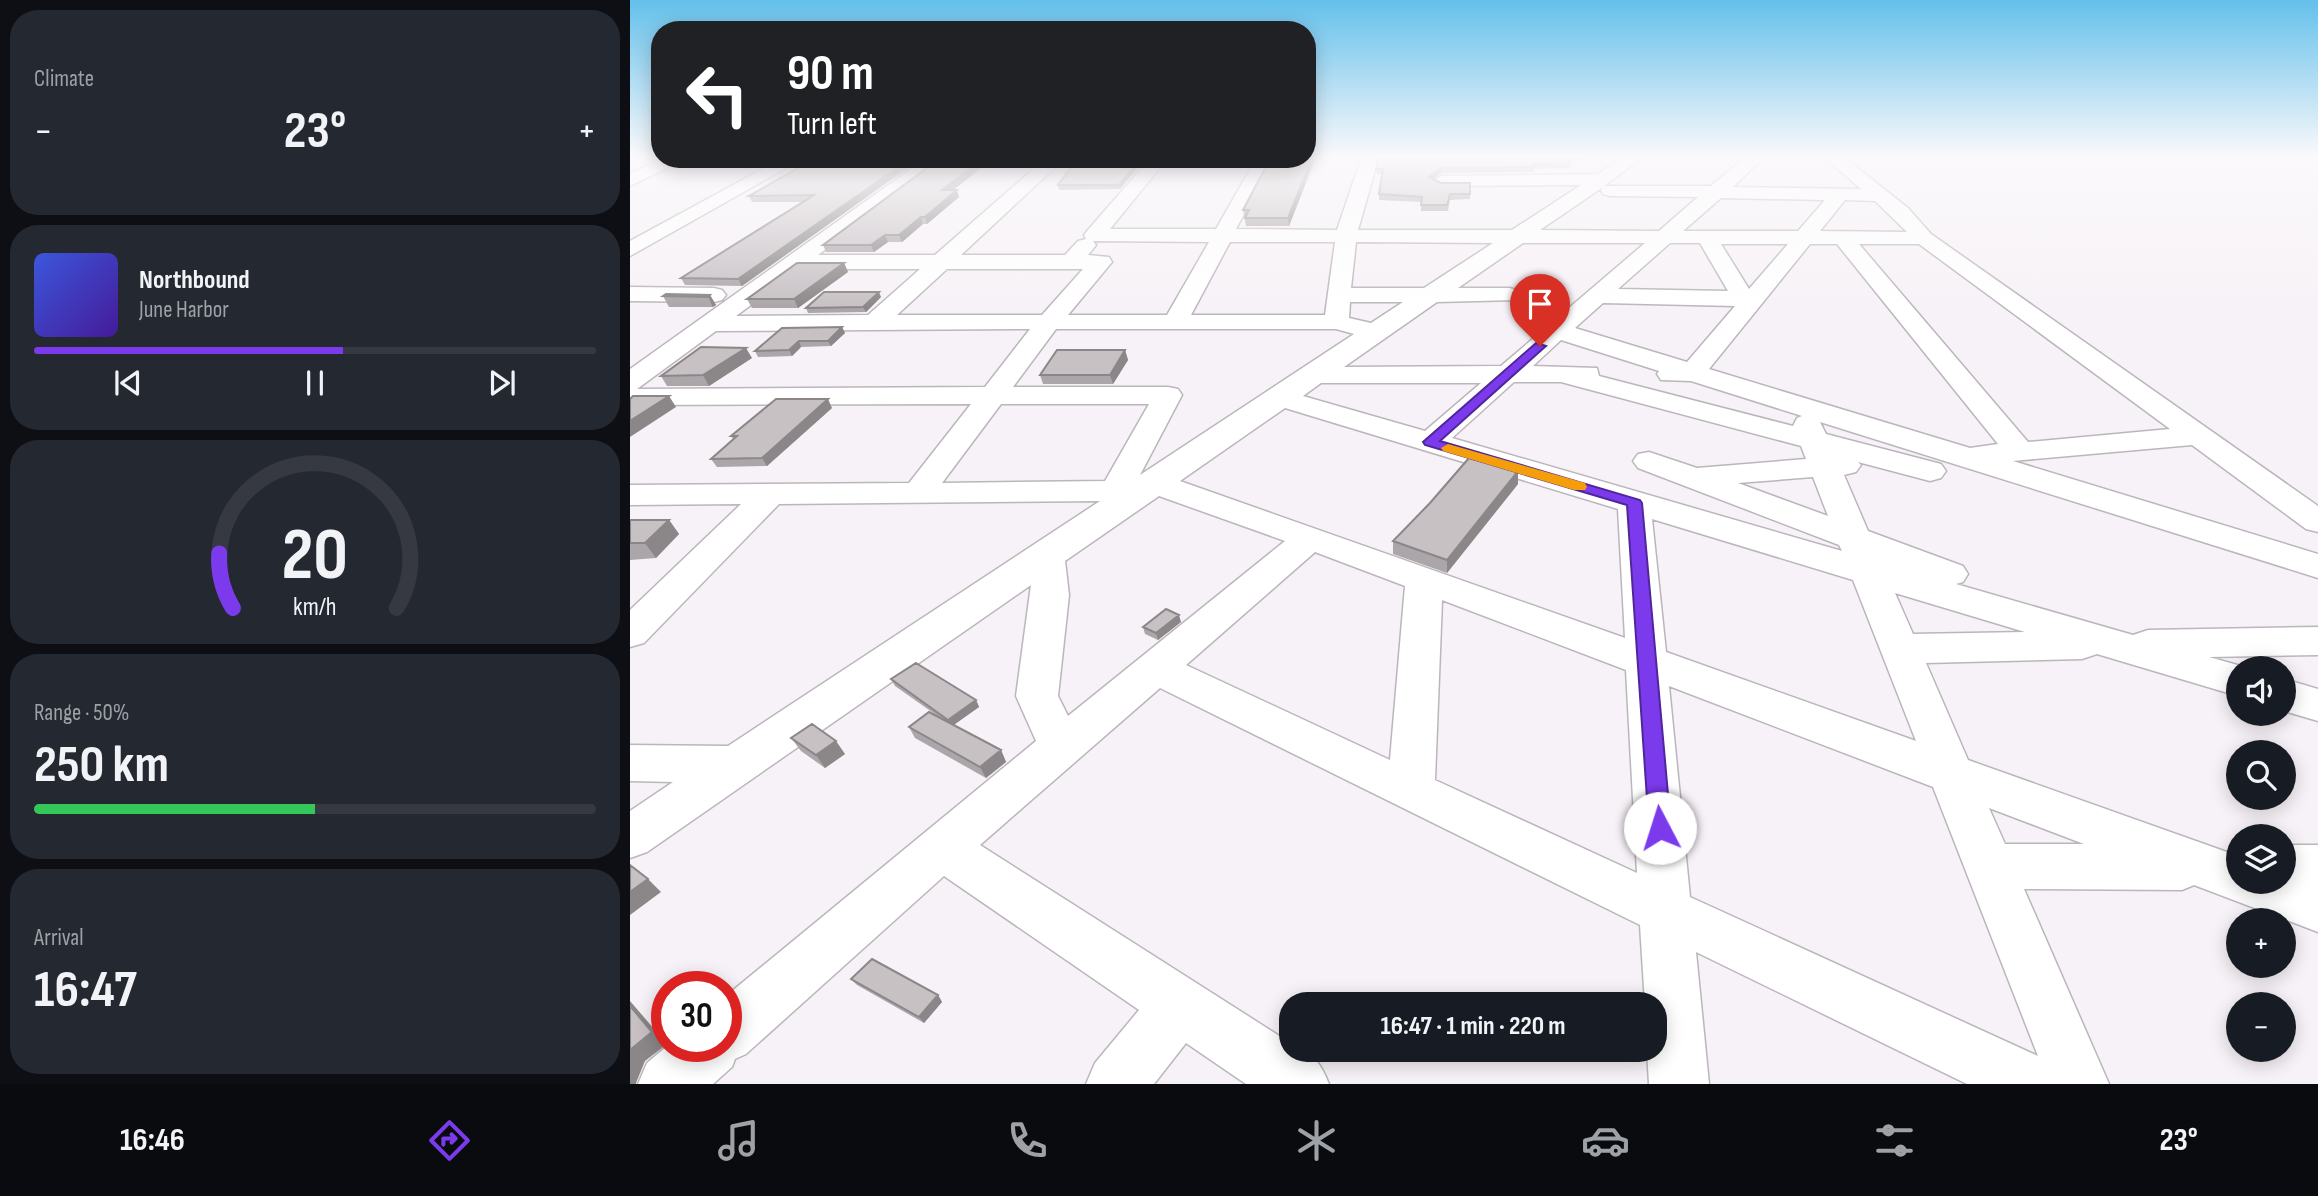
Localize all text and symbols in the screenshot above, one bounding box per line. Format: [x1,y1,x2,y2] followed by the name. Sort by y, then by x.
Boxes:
[787,45,874,104] text: 90 m
[672,49,763,140] icon: left
[34,65,94,93] text: Climate
[284,100,346,163] text: 23°
[787,105,877,144] text: Turn left
[34,109,53,154] text: −
[577,109,596,154] text: +
[139,265,250,296] text: Northbound
[1510,274,1570,346] pin
[1521,285,1559,323] icon: arrive
[139,296,229,324] text: June Harbor
[109,364,147,402] icon: previous
[296,364,334,402] icon: pause
[483,364,521,402] icon: next
[282,512,348,600] text: 20
[293,592,337,623] text: km/h
[2226,656,2296,1062] map controls
[2226,656,2296,726] button: sound
[34,699,129,727] text: Range · 50%
[34,734,169,797] text: 250 km
[2226,740,2296,810] button: search
[1623,791,1697,865] position arrow
[2226,824,2296,894] button: layers
[2226,908,2296,978] button: +
[34,924,83,952] text: Arrival
[34,959,137,1022] text: 16:47
[651,971,742,1062] speed limit sign: 30
[2226,992,2296,1062] button: −
[1381,1011,1565,1042] text: 16:47 · 1 min · 220 m
[425,1116,474,1165] icon: directions
[714,1116,763,1165] icon: music
[1003,1116,1052,1165] icon: phone
[1292,1116,1341,1165] icon: climate
[1581,1116,1630,1165] icon: car
[1870,1116,1919,1165] icon: filters
[120,1121,185,1160] text: 16:46
[2159,1121,2198,1160] text: 23°

